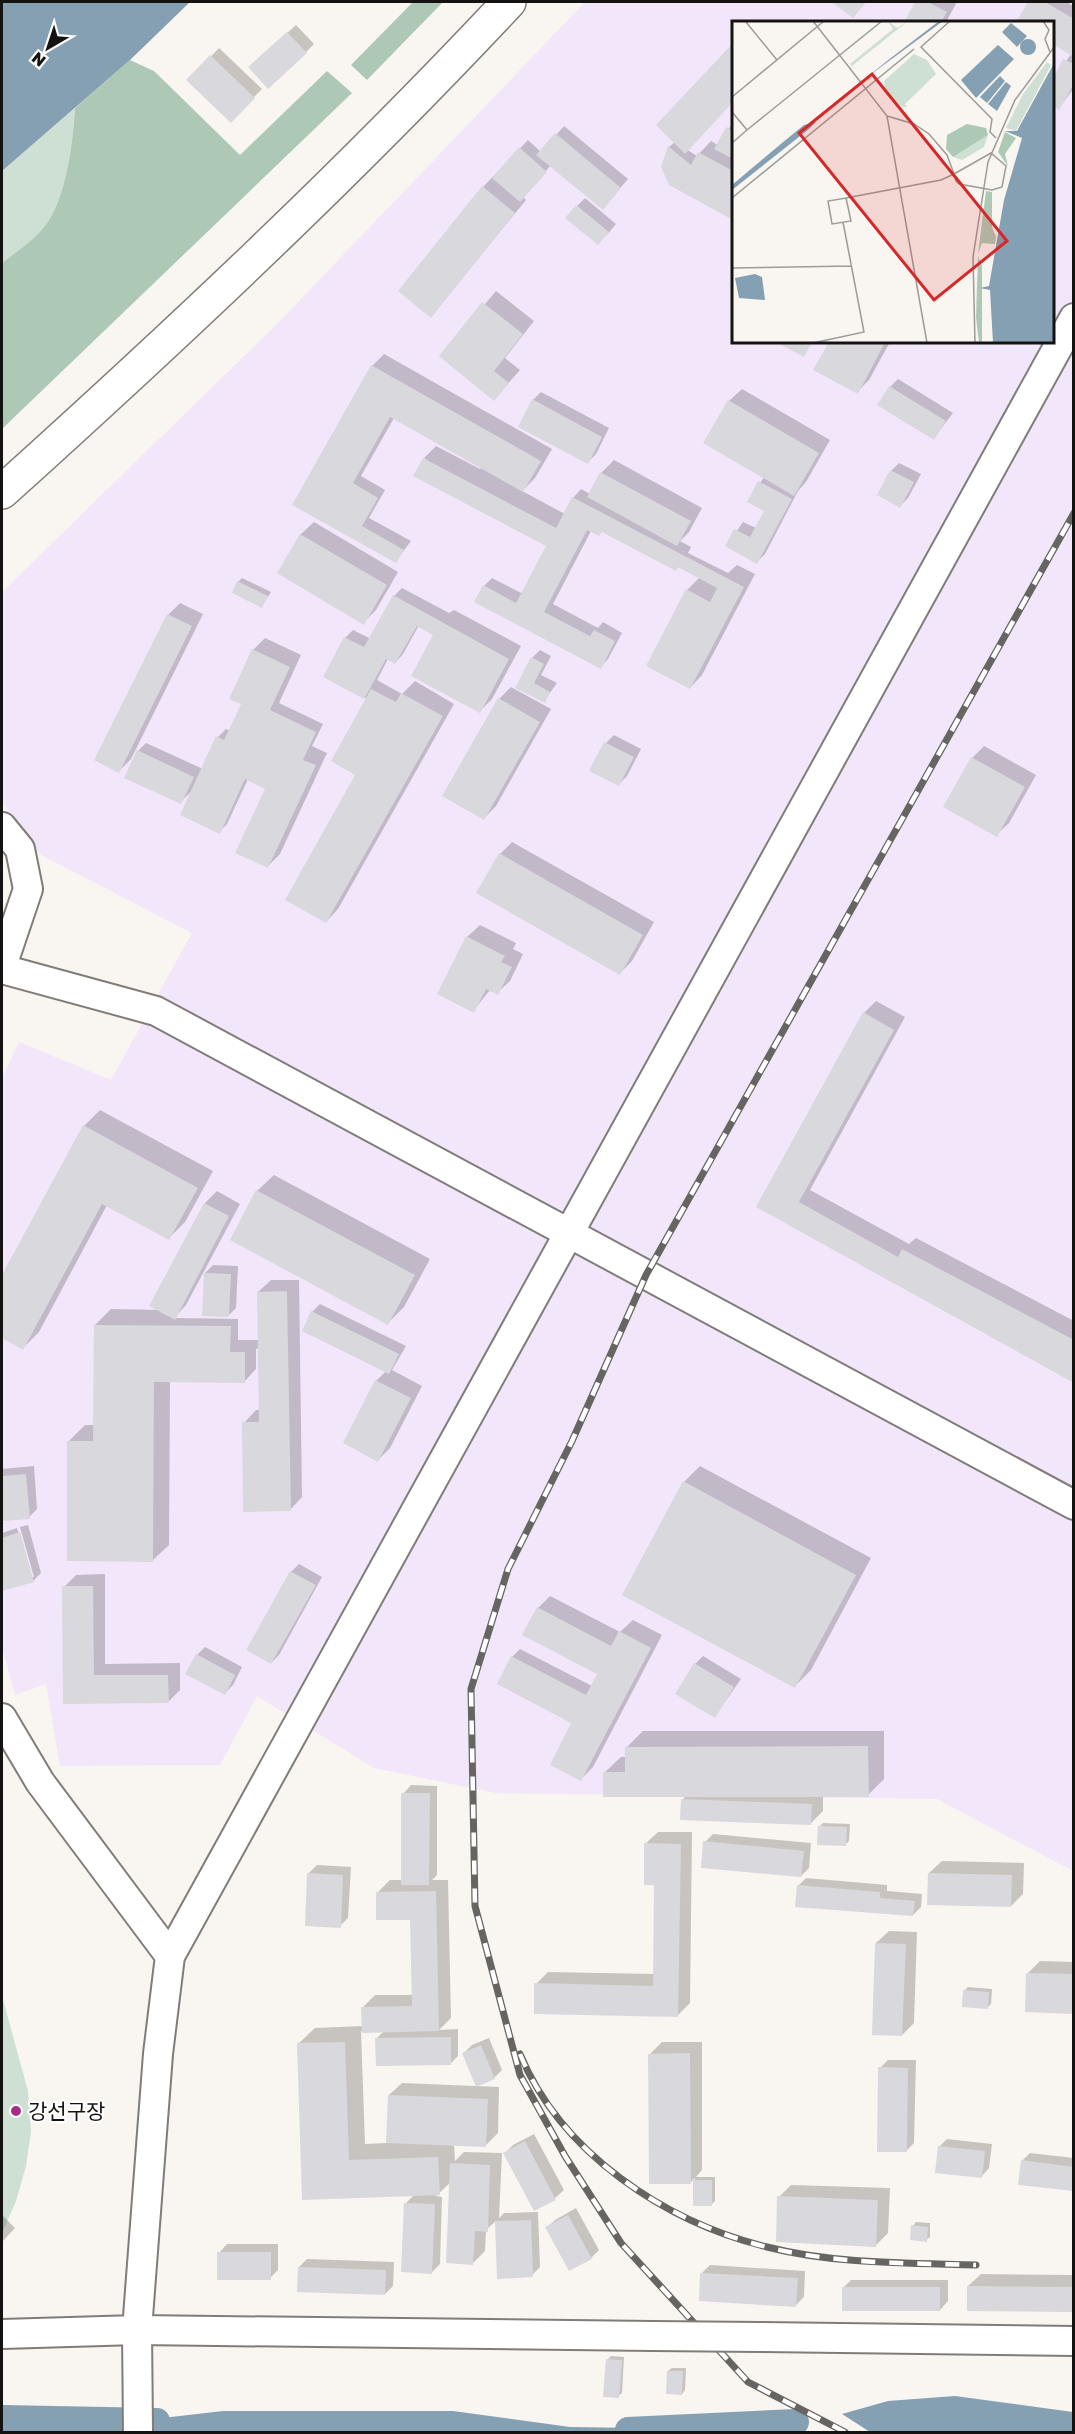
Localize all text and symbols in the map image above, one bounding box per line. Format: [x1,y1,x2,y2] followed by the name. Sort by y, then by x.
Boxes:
[18,18,78,78] north arrow
[732,21,1054,344] inset map
[28,48,50,71] text: N
[28,2098,105,2124] place label: 강선구장
[9,2104,23,2118] marker: 강선구장

